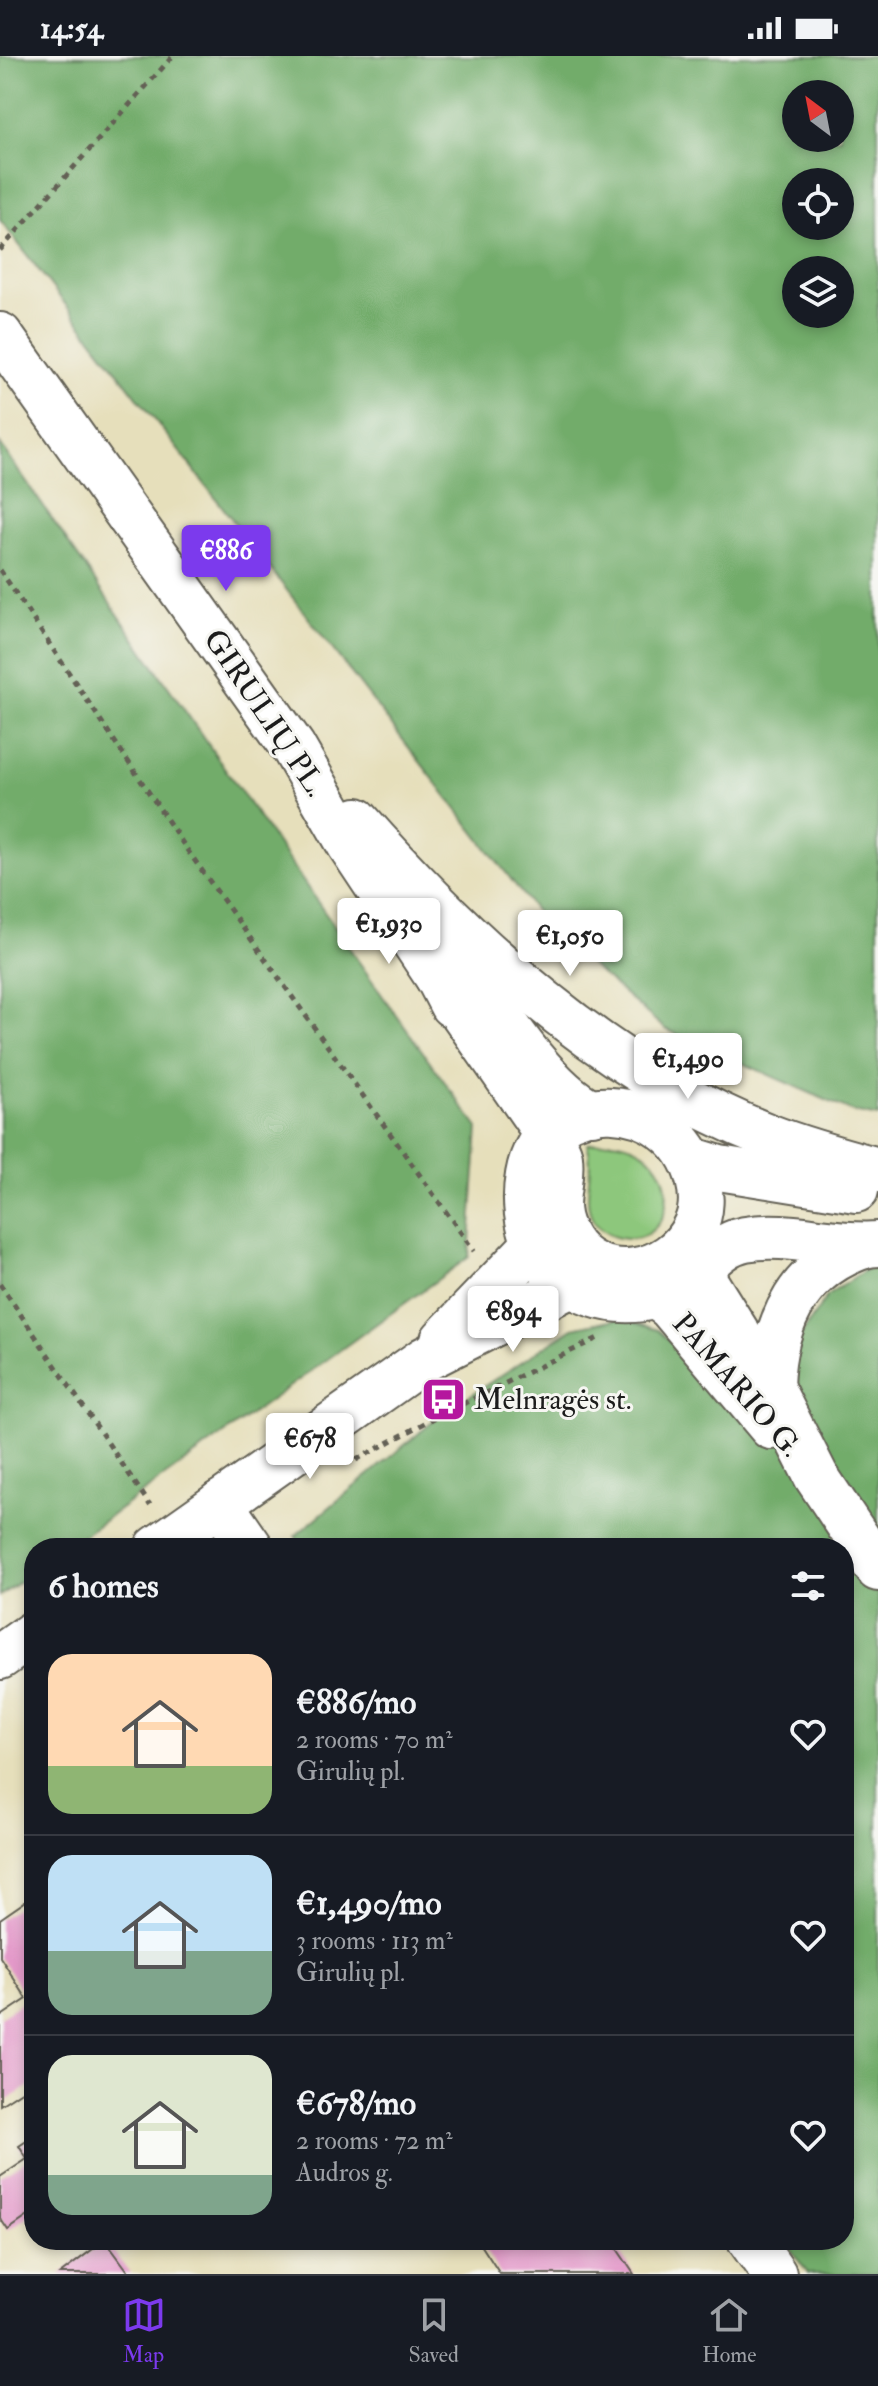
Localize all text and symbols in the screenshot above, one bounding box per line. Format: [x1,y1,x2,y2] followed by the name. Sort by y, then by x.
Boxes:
[40,10,103,47] text: 14:54
[782,80,854,152] north arrow
[782,80,854,328] map controls
[782,168,854,240] button: locate
[782,256,854,328] button: layers
[179,525,273,593] pin: €886
[200,535,252,567] text: €886
[196,622,334,804] street label: GIRULIŲ PL.
[324,898,454,966] pin: €1,930
[355,908,423,940] text: €1,930
[505,910,635,978] pin: €1,050
[536,920,604,952] text: €1,050
[623,1033,753,1101] pin: €1,490
[652,1043,724,1075] text: €1,490
[466,1286,560,1354] pin: €894
[486,1296,540,1328] text: €894
[664,1305,810,1465] street label: PAMARIO G.
[419,1375,467,1423] bus stop icon: Melnragės st.
[474,1381,631,1418] place label: Melnragės st.
[263,1413,357,1481] pin: €678
[284,1423,336,1455] text: €678
[786,1564,830,1608] icon: filters
[48,1565,159,1608] text: 6 homes
[296,1681,416,1724] text: €886/mo
[112,1686,208,1782] icon: home
[786,1712,830,1756] icon: heart
[296,1724,453,1756] text: 2 rooms · 70 m²
[296,1756,405,1788] text: Girulių pl.
[296,1882,442,1925] text: €1,490/mo
[112,1887,208,1983] icon: home
[786,1913,830,1957] icon: heart
[296,1925,453,1957] text: 3 rooms · 113 m²
[296,1957,405,1989] text: Girulių pl.
[296,2082,416,2125] text: €678/mo
[112,2087,208,2183] icon: home
[786,2113,830,2157] icon: heart
[296,2125,453,2157] text: 2 rooms · 72 m²
[296,2157,393,2189] text: Audros g.
[122,2293,166,2369] tab: Map
[409,2293,459,2369] tab: Saved
[702,2293,756,2369] tab: Home

